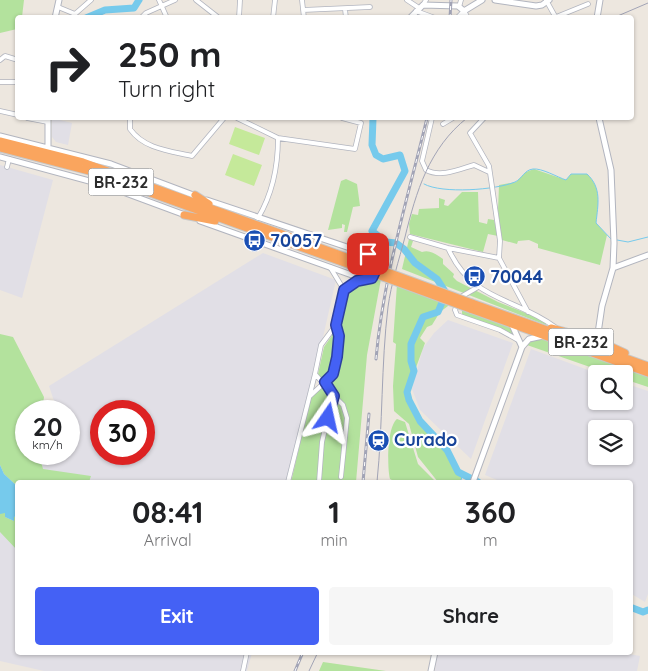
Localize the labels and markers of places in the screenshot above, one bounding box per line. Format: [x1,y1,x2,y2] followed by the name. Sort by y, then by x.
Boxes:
[242,229,266,253] bus stop icon: 70057
[270,229,322,252] place label: 70057
[347,233,389,275] pin
[462,265,486,289] bus stop icon: 70044
[490,265,544,288] place label: 70044
[366,428,390,452] station icon: Curado
[394,428,457,451] place label: Curado

